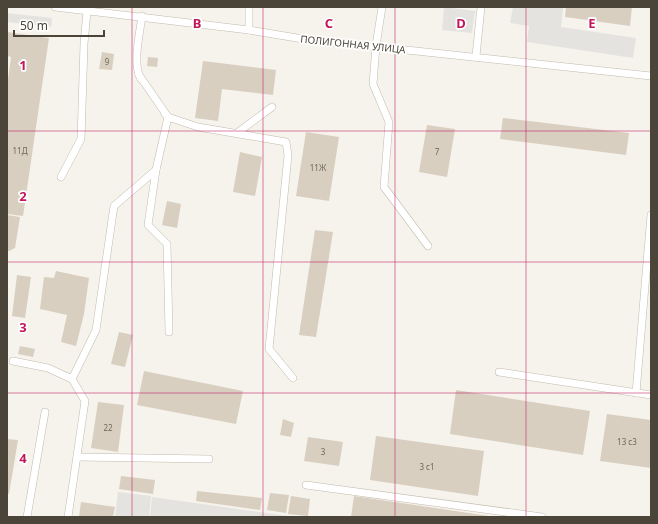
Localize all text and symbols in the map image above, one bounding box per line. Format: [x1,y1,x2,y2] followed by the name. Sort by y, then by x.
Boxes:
[14,12,104,38] scale bar
[193,14,201,32] text: B
[325,14,333,32] text: C
[456,14,466,32] text: D
[588,14,596,32] text: E
[20,17,48,34] text: 50 m
[300,32,407,57] street label: ПОЛИГОННАЯ УЛИЦА
[19,56,27,74] text: 1
[105,56,110,67] house number: 9
[13,145,28,156] house number: 11Д
[435,146,440,157] house number: 7
[310,162,327,173] house number: 11Ж
[19,187,27,205] text: 2
[19,318,27,336] text: 3
[103,422,113,433] house number: 22
[617,436,637,447] house number: 13 с3
[321,446,326,457] house number: 3
[19,449,27,467] text: 4
[419,461,435,472] house number: 3 с1

